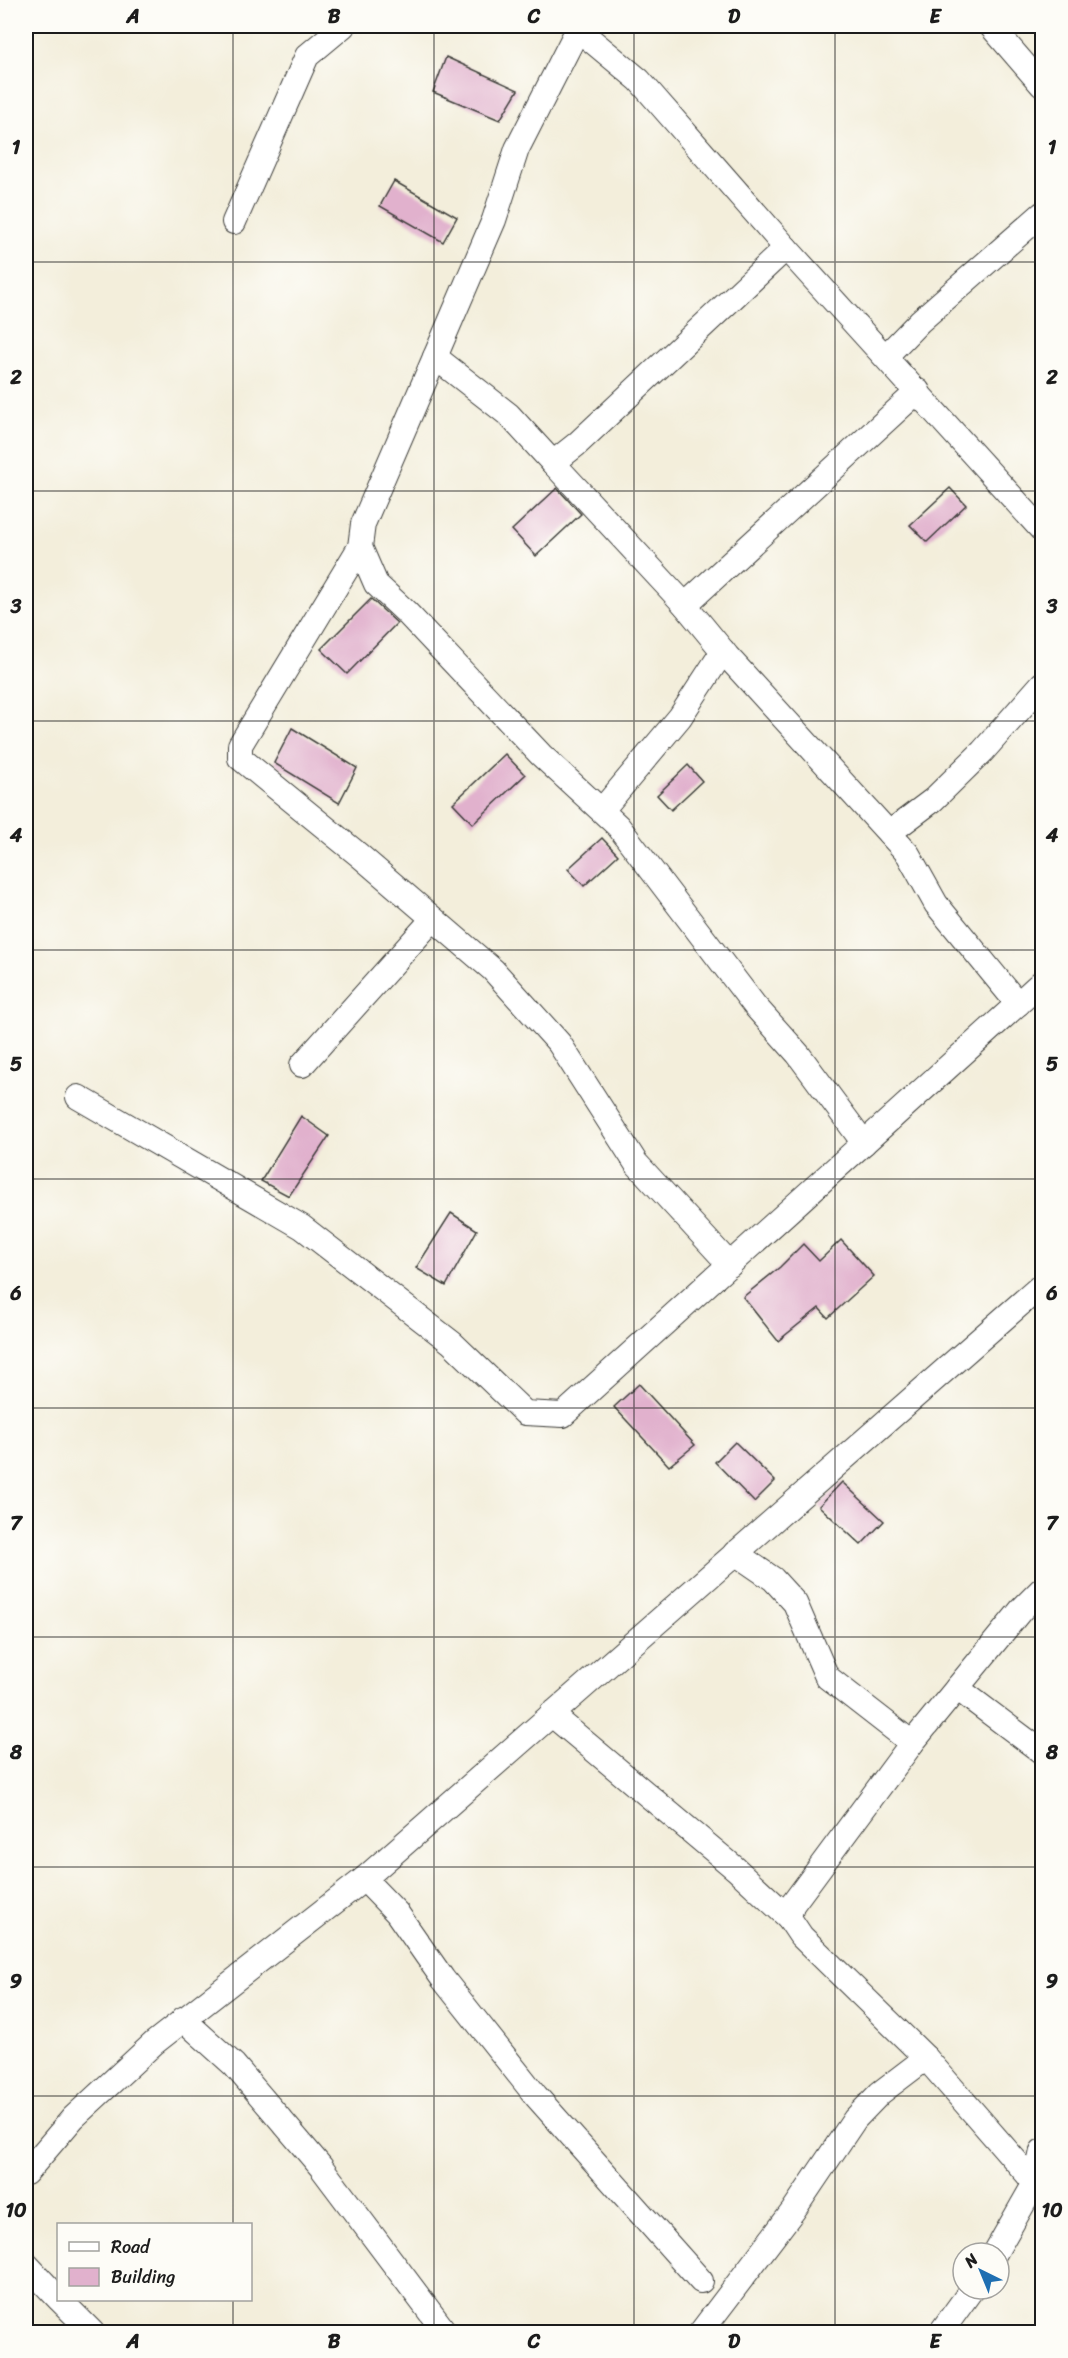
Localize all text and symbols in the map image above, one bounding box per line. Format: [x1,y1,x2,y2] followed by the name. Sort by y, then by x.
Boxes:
[125,0,140,34] text: A
[328,0,341,34] text: B
[527,0,541,34] text: C
[728,0,741,34] text: D
[929,0,942,34] text: E
[12,130,21,165] text: 1
[1048,130,1057,165] text: 1
[9,360,22,395] text: 2
[1045,360,1058,395] text: 2
[10,589,22,624] text: 3
[1046,589,1058,624] text: 3
[9,818,23,853] text: 4
[1045,818,1059,853] text: 4
[10,1047,22,1082] text: 5
[1046,1047,1058,1082] text: 5
[9,1276,22,1311] text: 6
[1045,1276,1058,1311] text: 6
[10,1506,23,1541] text: 7
[1046,1506,1059,1541] text: 7
[9,1735,23,1770] text: 8
[1045,1735,1059,1770] text: 8
[10,1964,22,1999] text: 9
[1046,1964,1058,1999] text: 9
[5,2193,27,2228] text: 10
[1041,2193,1063,2228] text: 10
[57,2223,252,2301] legend
[111,2231,151,2263] text: Road
[951,2241,1011,2301] north arrow
[956,2245,986,2275] text: N
[111,2261,175,2293] text: Building
[125,2324,140,2358] text: A
[328,2324,341,2358] text: B
[527,2324,541,2358] text: C
[728,2324,741,2358] text: D
[929,2324,942,2358] text: E

